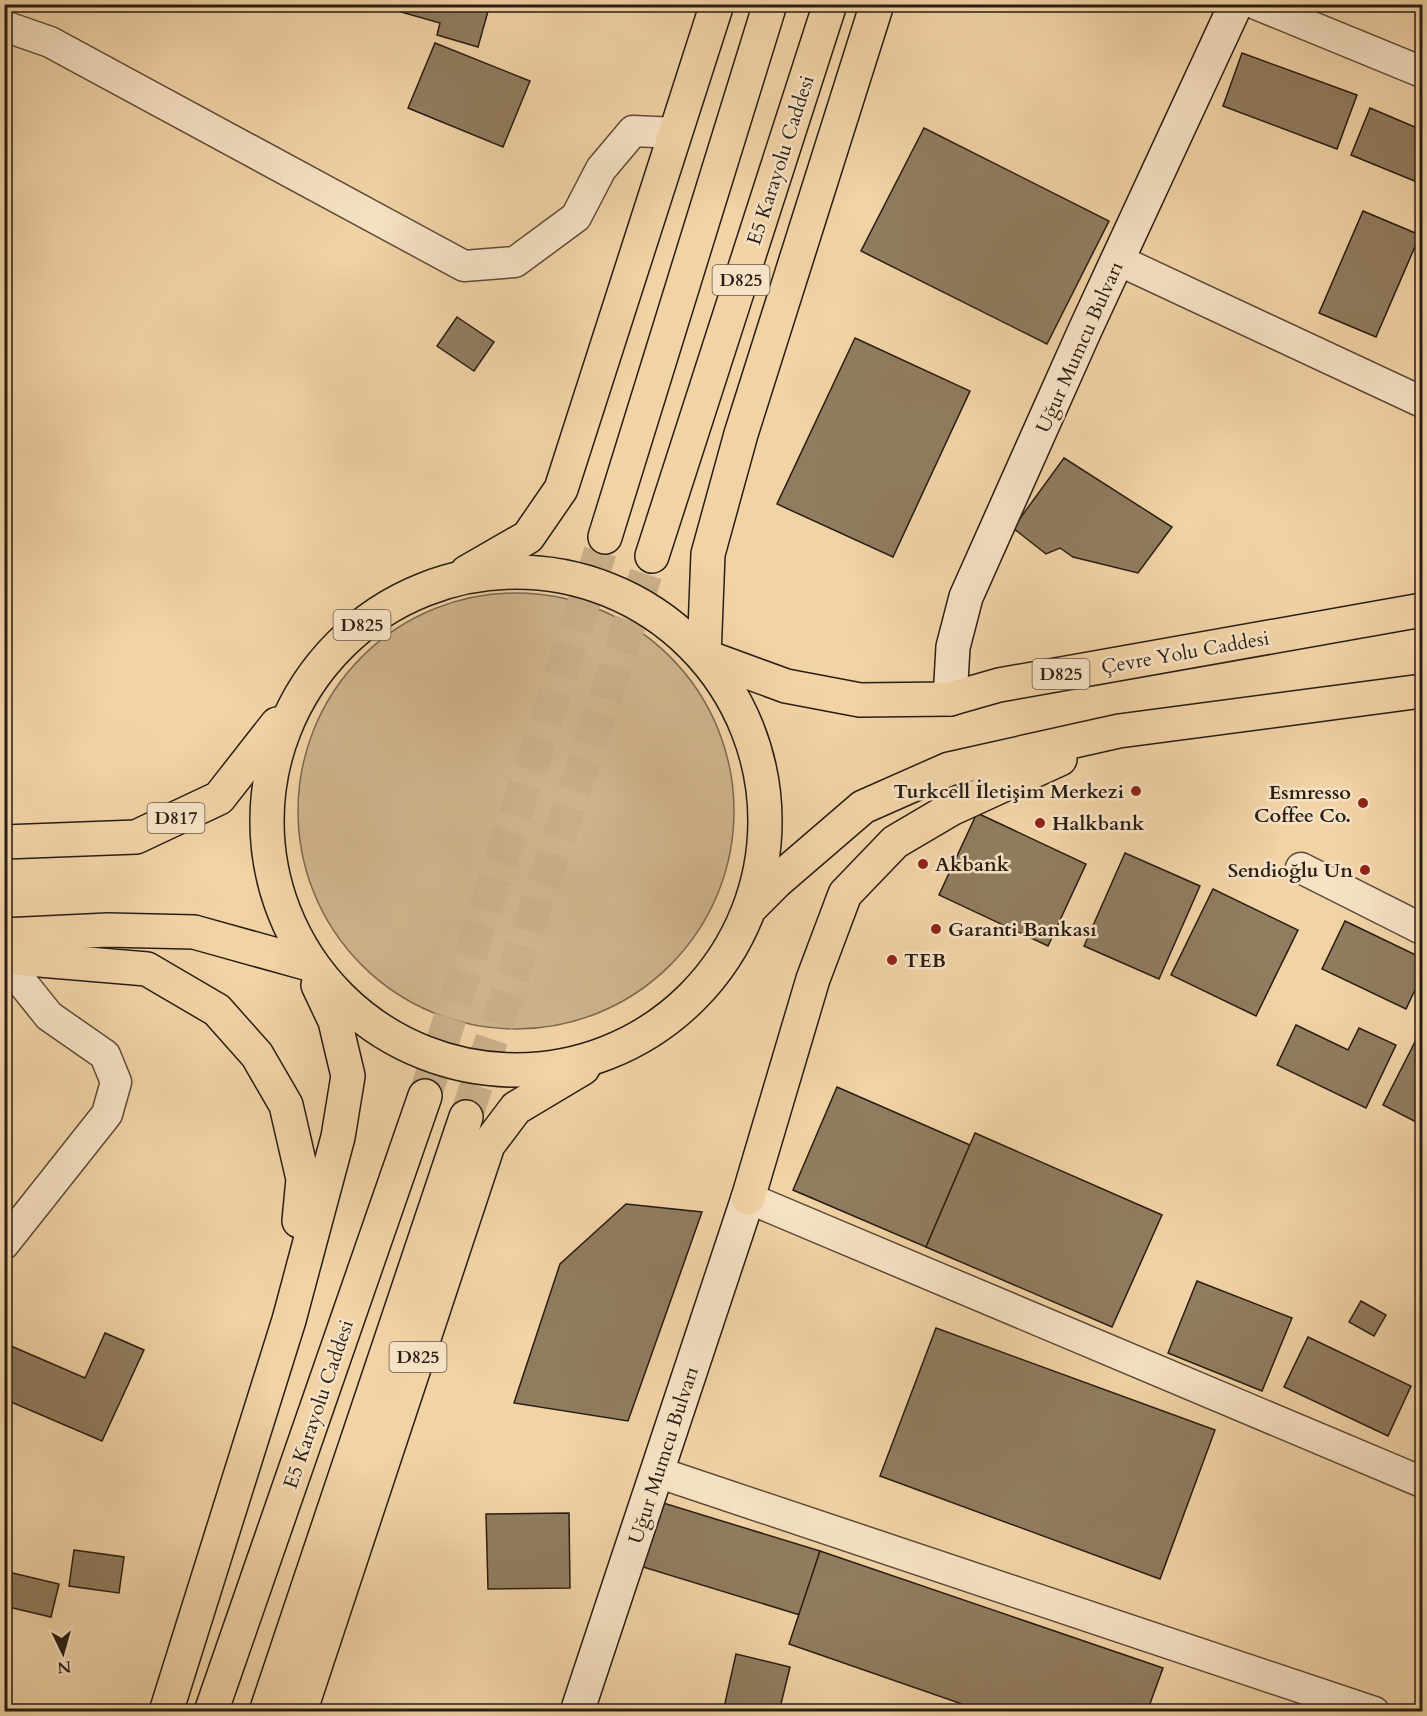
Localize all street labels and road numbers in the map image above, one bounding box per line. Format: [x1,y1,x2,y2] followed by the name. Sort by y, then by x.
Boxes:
[740,72,821,248] street label: E5 Karayolu Caddesi
[1030,257,1130,437] street label: Uğur Mumcu Bulvarı
[712,265,770,295] road number: D825
[334,610,391,640] road number: D825
[1099,624,1272,681] street label: Çevre Yolu Caddesi
[1032,659,1090,689] road number: D825
[148,803,204,833] road number: D817
[277,1316,360,1492] street label: E5 Karayolu Caddesi
[390,1342,446,1372] road number: D825
[622,1363,705,1547] street label: Uğur Mumcu Bulvarı

